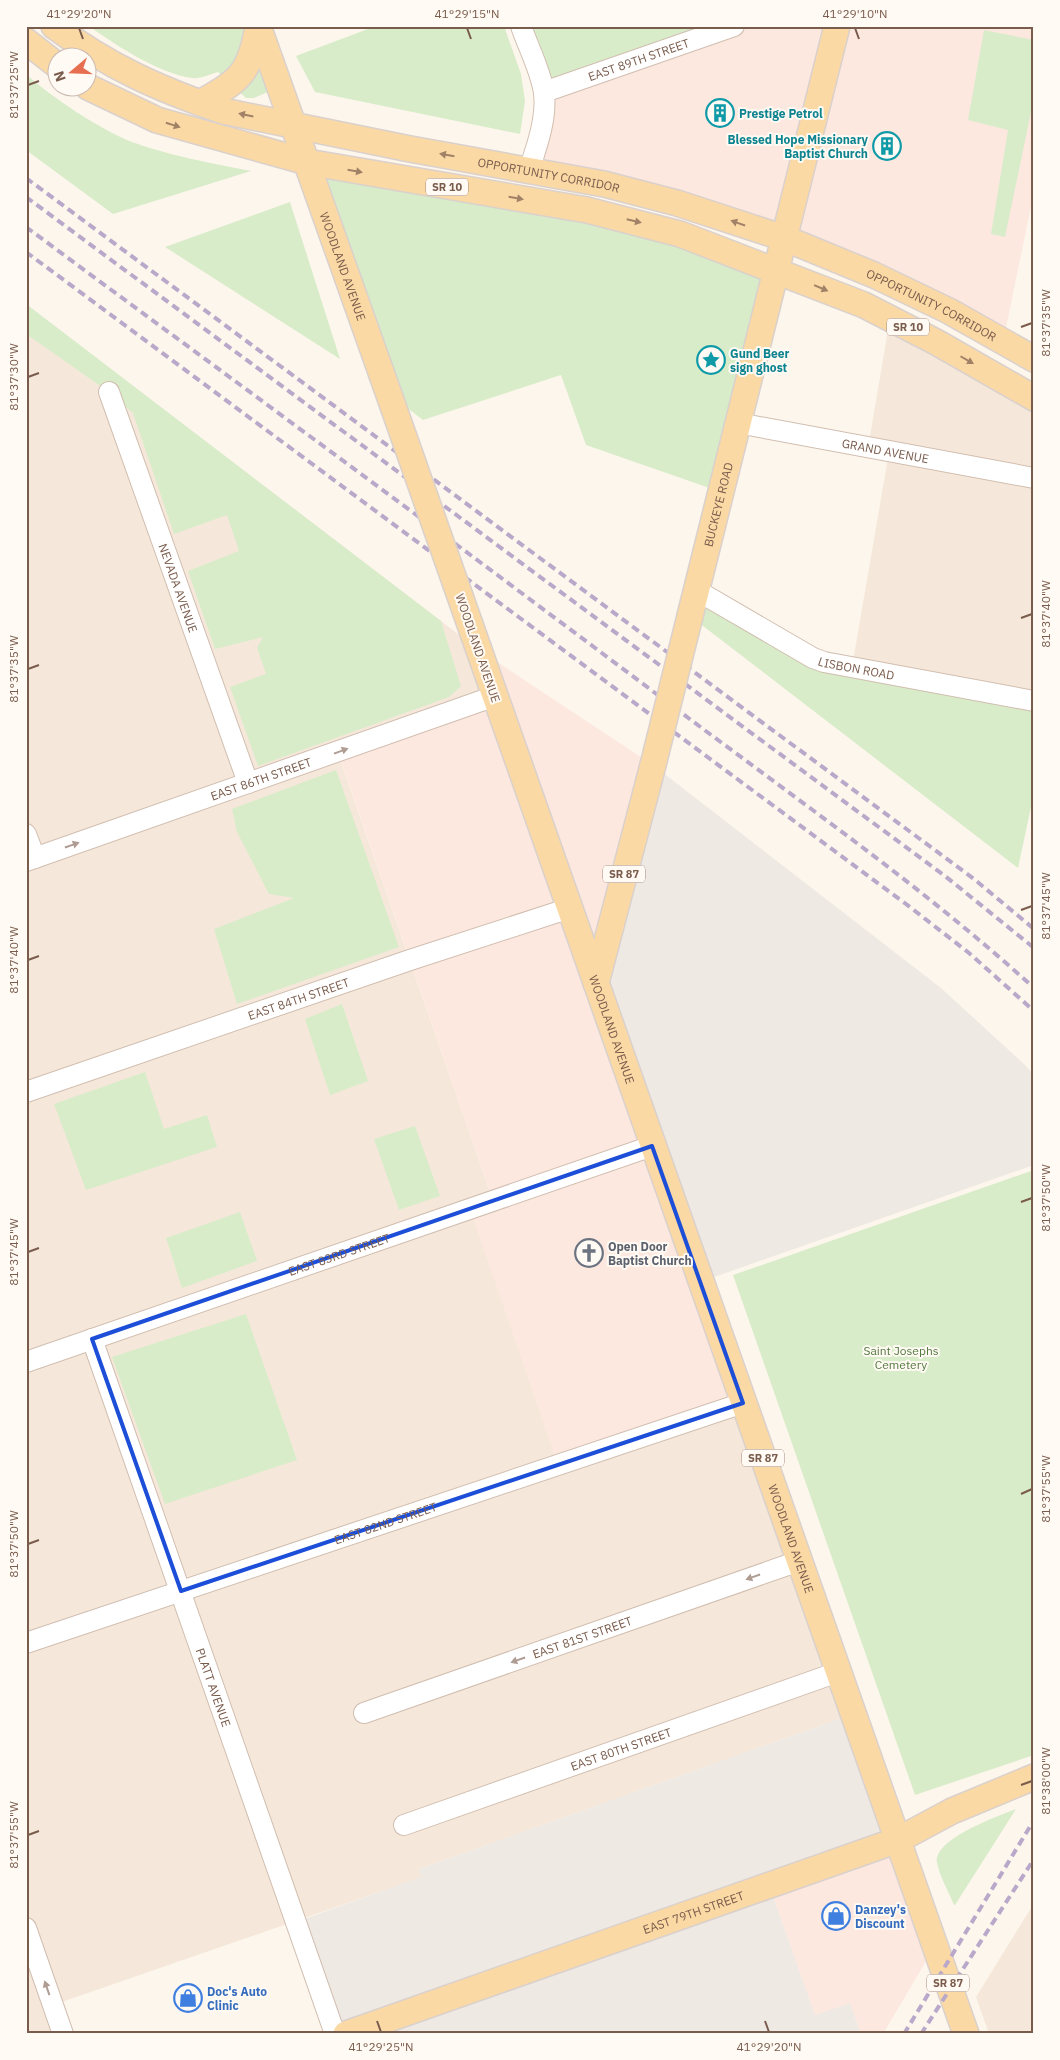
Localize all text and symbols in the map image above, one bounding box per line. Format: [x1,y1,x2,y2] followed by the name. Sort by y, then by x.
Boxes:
[46,6,112,21] text: 41°29'20"N
[434,6,500,21] text: 41°29'15"N
[822,6,888,21] text: 41°29'10"N
[586,35,691,84] street label: EAST 89TH STREET
[48,48,98,98] north arrow
[6,51,21,119] text: 81°37'25"W
[50,69,70,84] text: N
[705,98,735,128] building icon: Prestige Petrol
[739,106,823,121] place label: Prestige Petrol
[237,111,253,119] one-way arrow
[166,121,181,129] one-way arrow
[872,131,902,161] building icon: Blessed Hope Missionary Baptist Church
[728,132,869,161] place label: Blessed Hope Missionary Baptist Church
[439,151,455,159] one-way arrow
[477,154,622,195] street label: OPPORTUNITY CORRIDOR
[348,167,364,175] one-way arrow
[426,178,468,196] road number: SR 10
[508,195,524,203] one-way arrow
[317,210,370,323] street label: WOODLAND AVENUE
[627,217,642,225] one-way arrow
[730,219,745,226] one-way arrow
[864,265,1000,344] street label: OPPORTUNITY CORRIDOR
[814,284,828,292] one-way arrow
[1038,289,1053,357] text: 81°37'35"W
[887,318,929,336] road number: SR 10
[6,343,21,411] text: 81°37'30"W
[696,345,726,375] place icon: Gund Beer sign ghost
[730,346,790,375] place label: Gund Beer sign ghost
[959,356,974,364] one-way arrow
[841,435,930,466] street label: GRAND AVENUE
[700,461,736,548] street label: BUCKEYE ROAD
[156,541,201,635] street label: NEVADA AVENUE
[1038,580,1053,648] text: 81°37'40"W
[452,592,504,704] street label: WOODLAND AVENUE
[6,635,21,703] text: 81°37'35"W
[816,653,896,682] street label: LISBON ROAD
[334,747,349,754] one-way arrow
[208,754,314,803] street label: EAST 86TH STREET
[65,841,80,849] one-way arrow
[603,866,645,882] road number: SR 87
[1038,872,1053,940] text: 81°37'45"W
[6,926,21,994] text: 81°37'40"W
[586,973,638,1086] street label: WOODLAND AVENUE
[246,974,351,1023] street label: EAST 84TH STREET
[1038,1164,1053,1232] text: 81°37'50"W
[6,1218,21,1286] text: 81°37'45"W
[286,1230,392,1278] street label: EAST 83RD STREET
[574,1238,604,1268] church icon: Open Door Baptist Church
[608,1239,692,1268] place label: Open Door Baptist Church
[863,1343,939,1372] park label: Saint Josephs Cemetery
[742,1450,784,1466] road number: SR 87
[1038,1455,1053,1523] text: 81°37'55"W
[766,1482,818,1595] street label: WOODLAND AVENUE
[332,1499,439,1547] street label: EAST 82ND STREET
[6,1510,21,1578] text: 81°37'50"W
[746,1574,761,1581] one-way arrow
[530,1612,634,1661] street label: EAST 81ST STREET
[193,1646,234,1729] street label: PLATT AVENUE
[510,1656,525,1664] one-way arrow
[568,1724,674,1773] street label: EAST 80TH STREET
[1038,1747,1053,1815] text: 81°38'00"W
[6,1801,21,1869] text: 81°37'55"W
[641,1887,746,1937] street label: EAST 79TH STREET
[821,1901,851,1931] shop icon: Danzey's Discount
[855,1902,906,1931] place label: Danzey's Discount
[927,1975,969,1992] road number: SR 87
[43,1980,50,1995] one-way arrow
[173,1983,203,2013] shop icon: Doc's Auto Clinic
[207,1984,267,2013] place label: Doc's Auto Clinic
[348,2039,414,2054] text: 41°29'25"N
[736,2039,802,2054] text: 41°29'20"N

